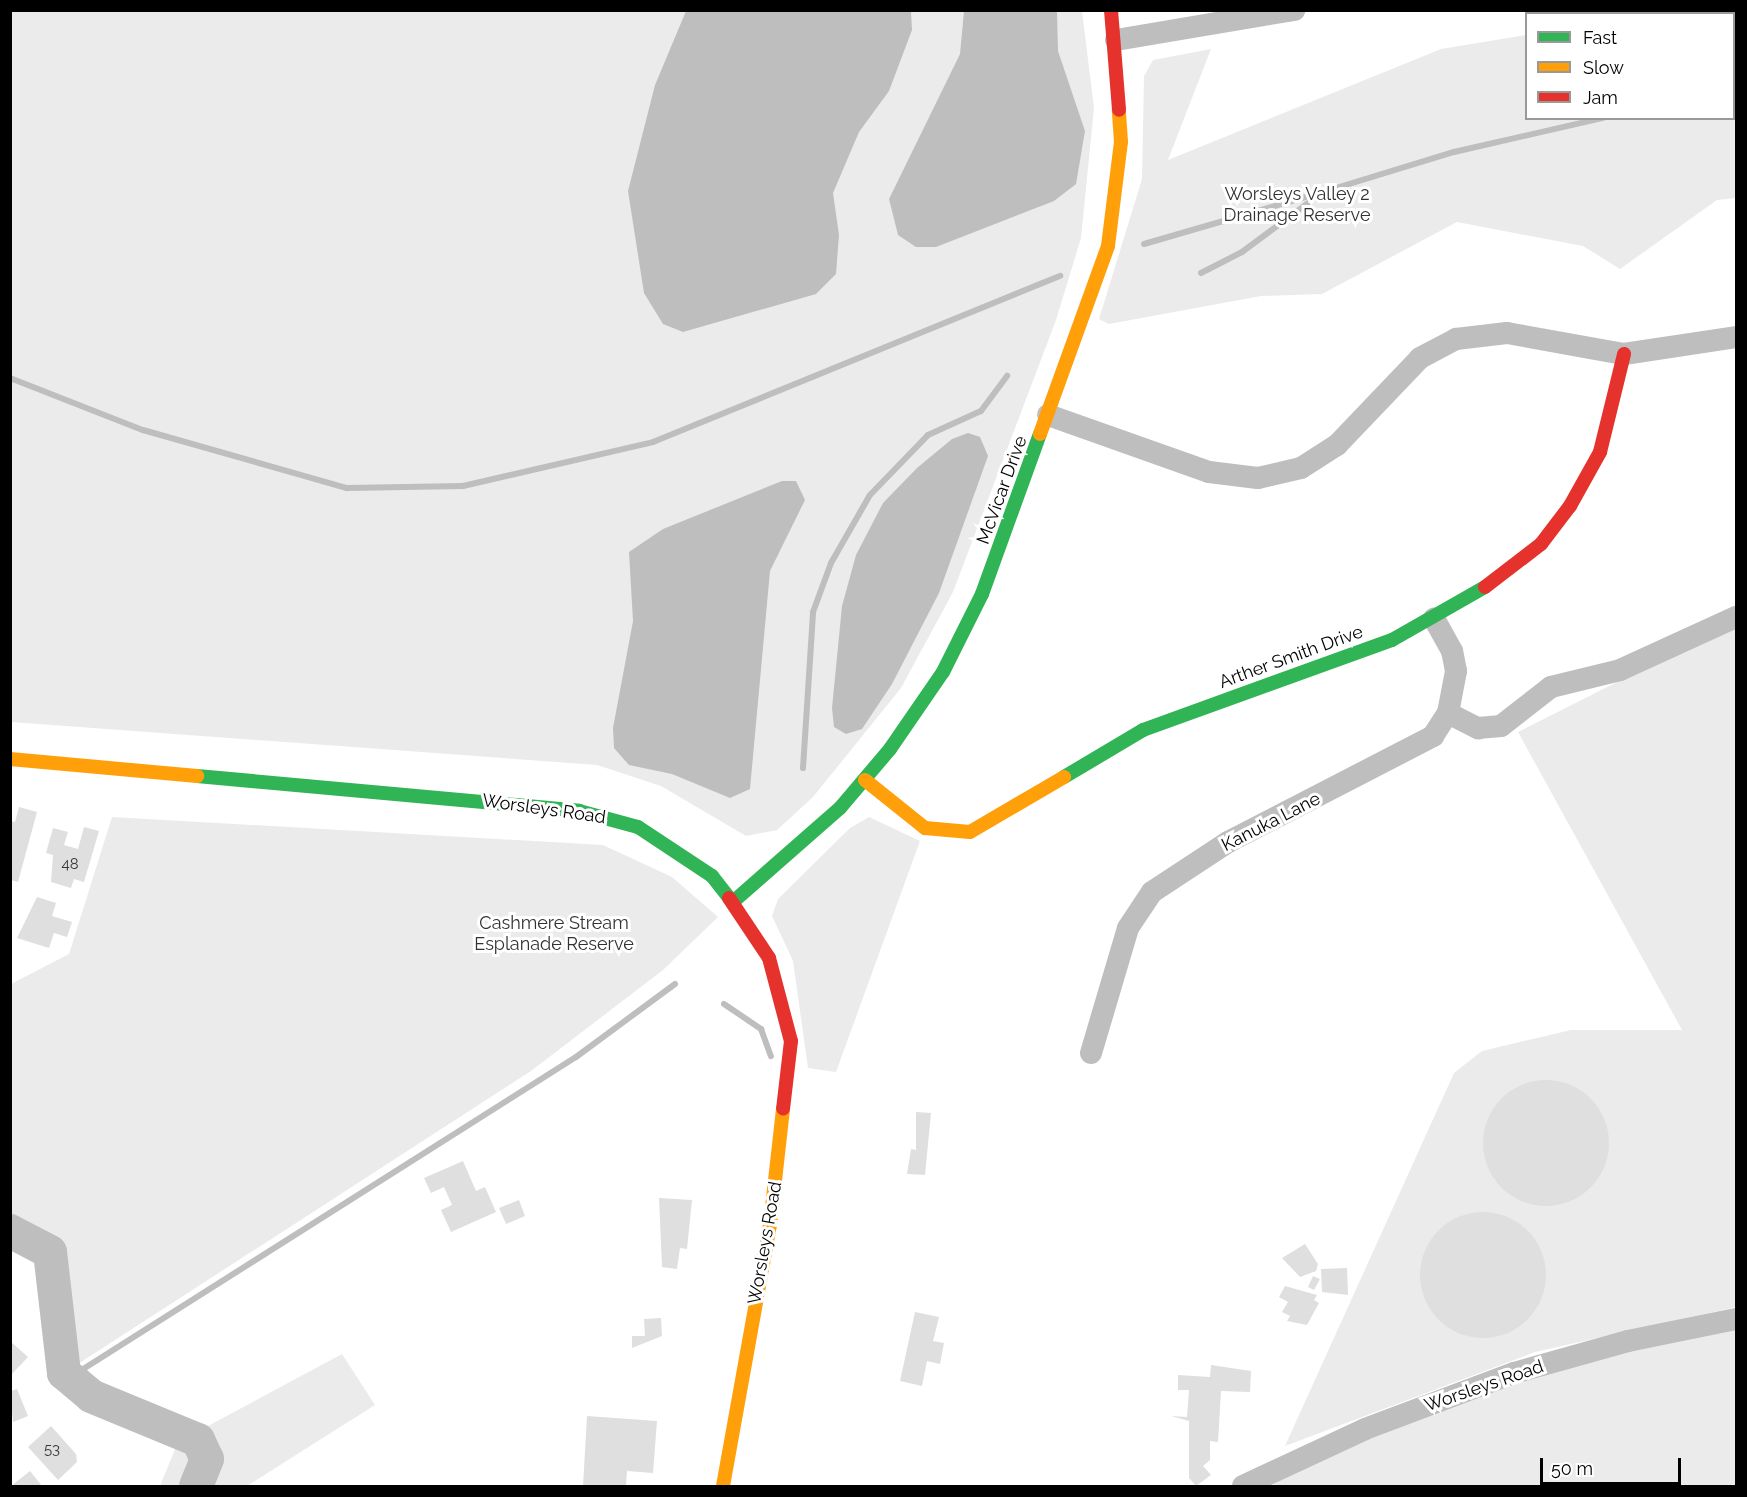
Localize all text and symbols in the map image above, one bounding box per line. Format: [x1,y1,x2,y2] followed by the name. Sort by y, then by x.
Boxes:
[1525,12,1735,120] legend
[1583,27,1617,48] text: Fast
[1583,57,1624,78] text: Slow
[1583,87,1618,108] text: Jam
[1224,184,1370,226] park label: Worsleys Valley 2 Drainage Reserve
[972,433,1032,547] street label: McVicar Drive
[1216,621,1366,693] street label: Arther Smith Drive
[1218,788,1324,856] street label: Kanuka Lane
[481,790,607,828] street label: Worsleys Road
[61,856,79,874] house number: 48
[474,913,634,956] park label: Cashmere Stream Esplanade Reserve
[744,1180,786,1306] street label: Worsleys Road
[1422,1356,1546,1416] street label: Worsleys Road
[44,1441,60,1459] house number: 53
[1543,1446,1684,1484] scale bar
[1551,1458,1593,1479] text: 50 m

